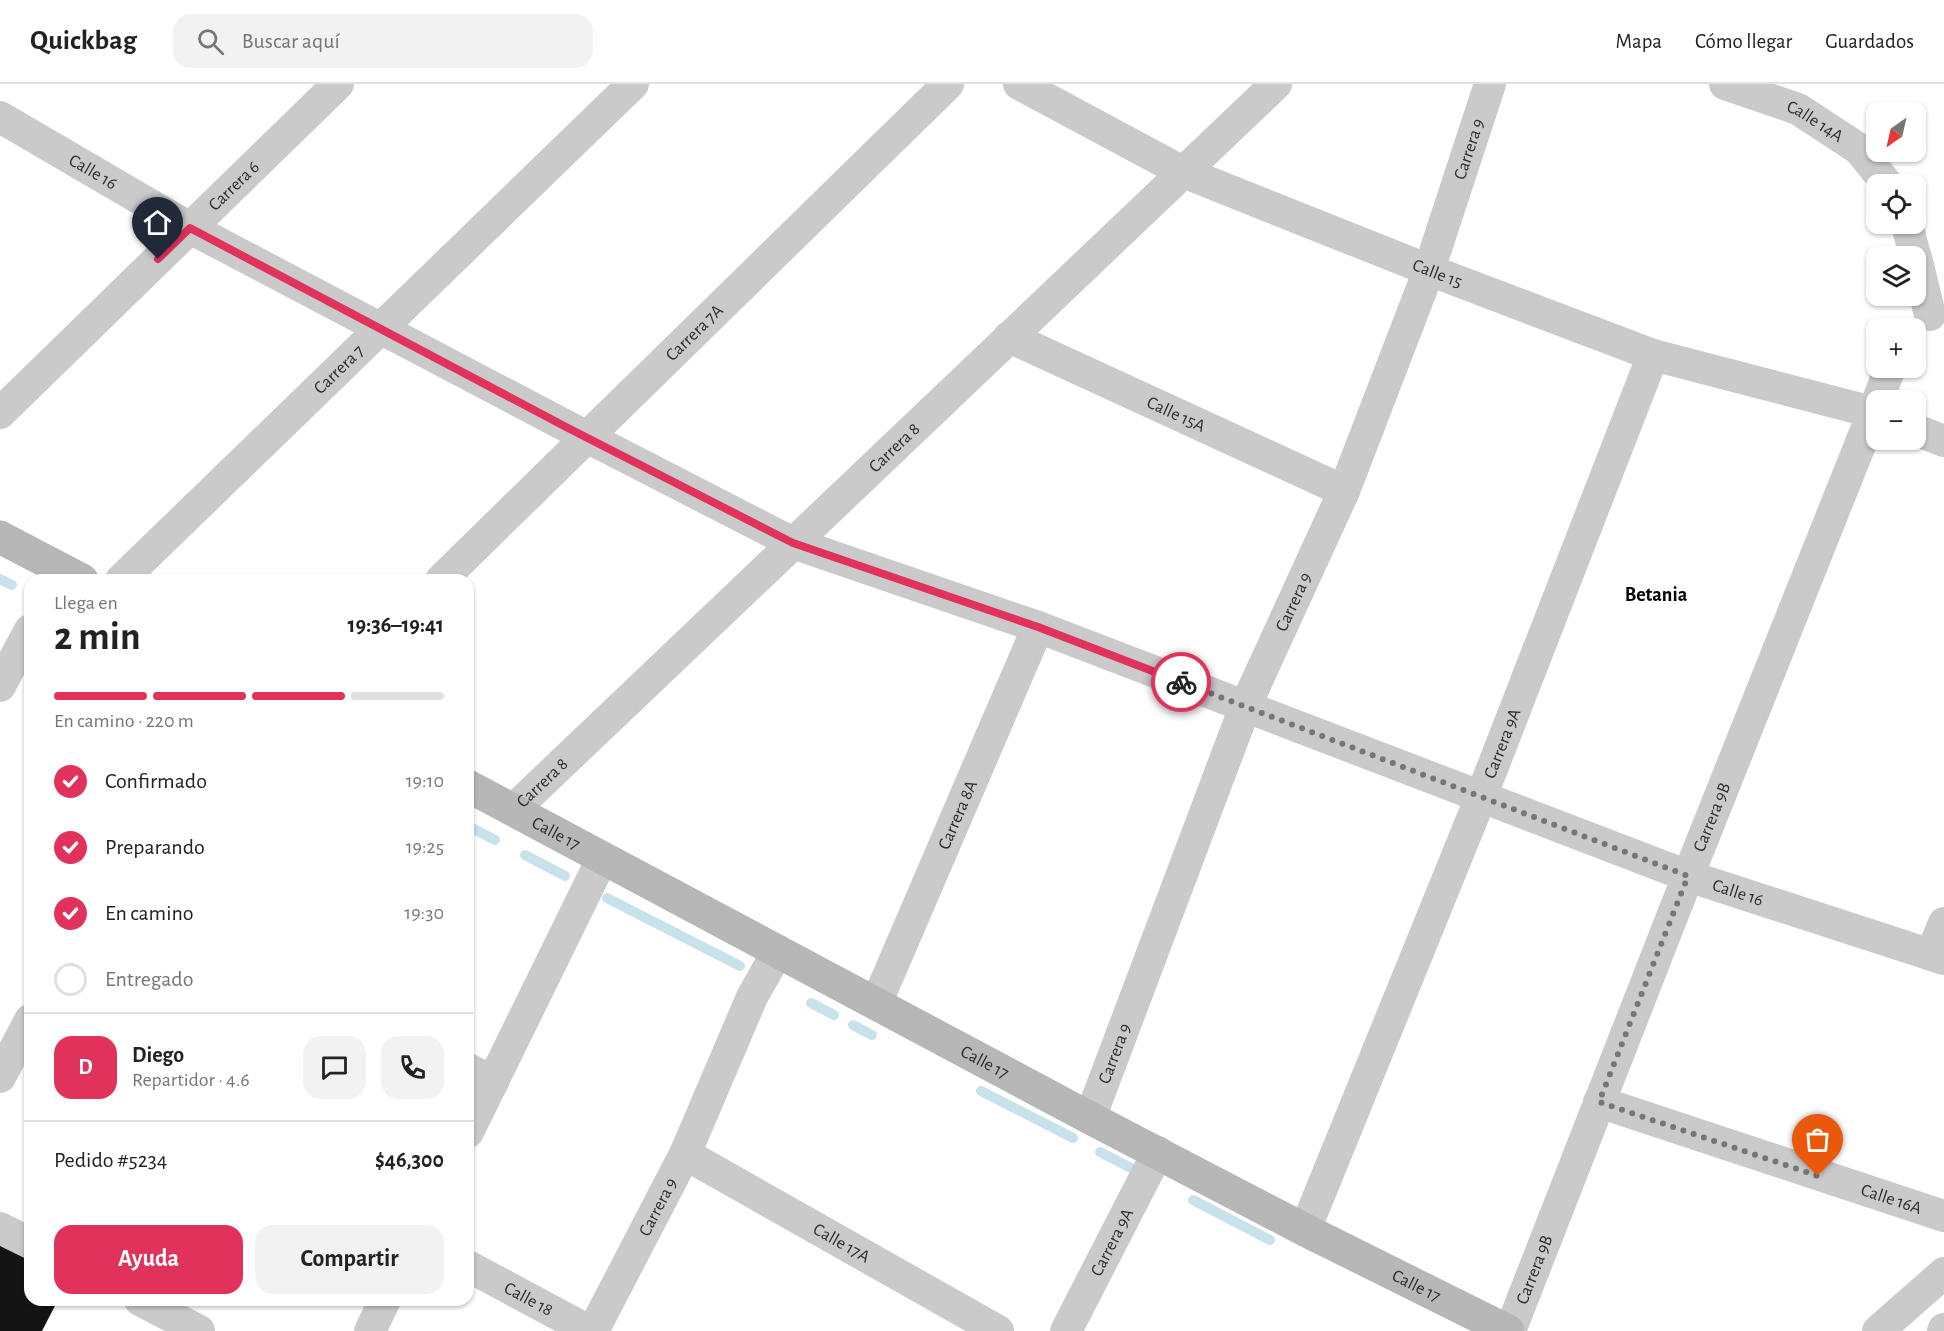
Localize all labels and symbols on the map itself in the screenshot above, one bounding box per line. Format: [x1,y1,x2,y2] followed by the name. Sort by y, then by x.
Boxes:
[1785,98,1847,146] street label: Calle 14A
[1866,102,1926,162] north arrow
[1451,117,1488,182] street label: Carrera 9
[66,151,120,193] street label: Calle 16
[205,158,263,215] street label: Carrera 6
[132,197,183,259] pin
[1410,256,1464,292] street label: Calle 15
[663,301,727,365] street label: Carrera 7A
[311,342,368,398] street label: Carrera 7
[1144,394,1208,436] street label: Calle 15A
[866,420,924,476] street label: Carrera 8
[1273,570,1315,635] street label: Carrera 9
[1625,585,1688,605] district label: Betania
[1151,652,1211,712] courier
[1481,706,1525,781] street label: Carrera 9A
[514,755,572,811] street label: Carrera 8
[935,777,981,852] street label: Carrera 8A
[1691,780,1734,854] street label: Carrera 9B
[529,814,583,854] street label: Calle 17
[1710,876,1765,910] street label: Calle 16
[1096,1021,1135,1086] street label: Carrera 9
[957,1043,1012,1083] street label: Calle 17
[1792,1114,1843,1176] pin
[636,1175,681,1239] street label: Carrera 9
[1858,1181,1924,1218] street label: Calle 16A
[1088,1205,1138,1279] street label: Carrera 9A
[810,1220,873,1267] street label: Calle 17A
[1513,1233,1557,1307] street label: Carrera 9B
[1389,1267,1443,1306] street label: Calle 17
[501,1279,556,1320] street label: Calle 18

